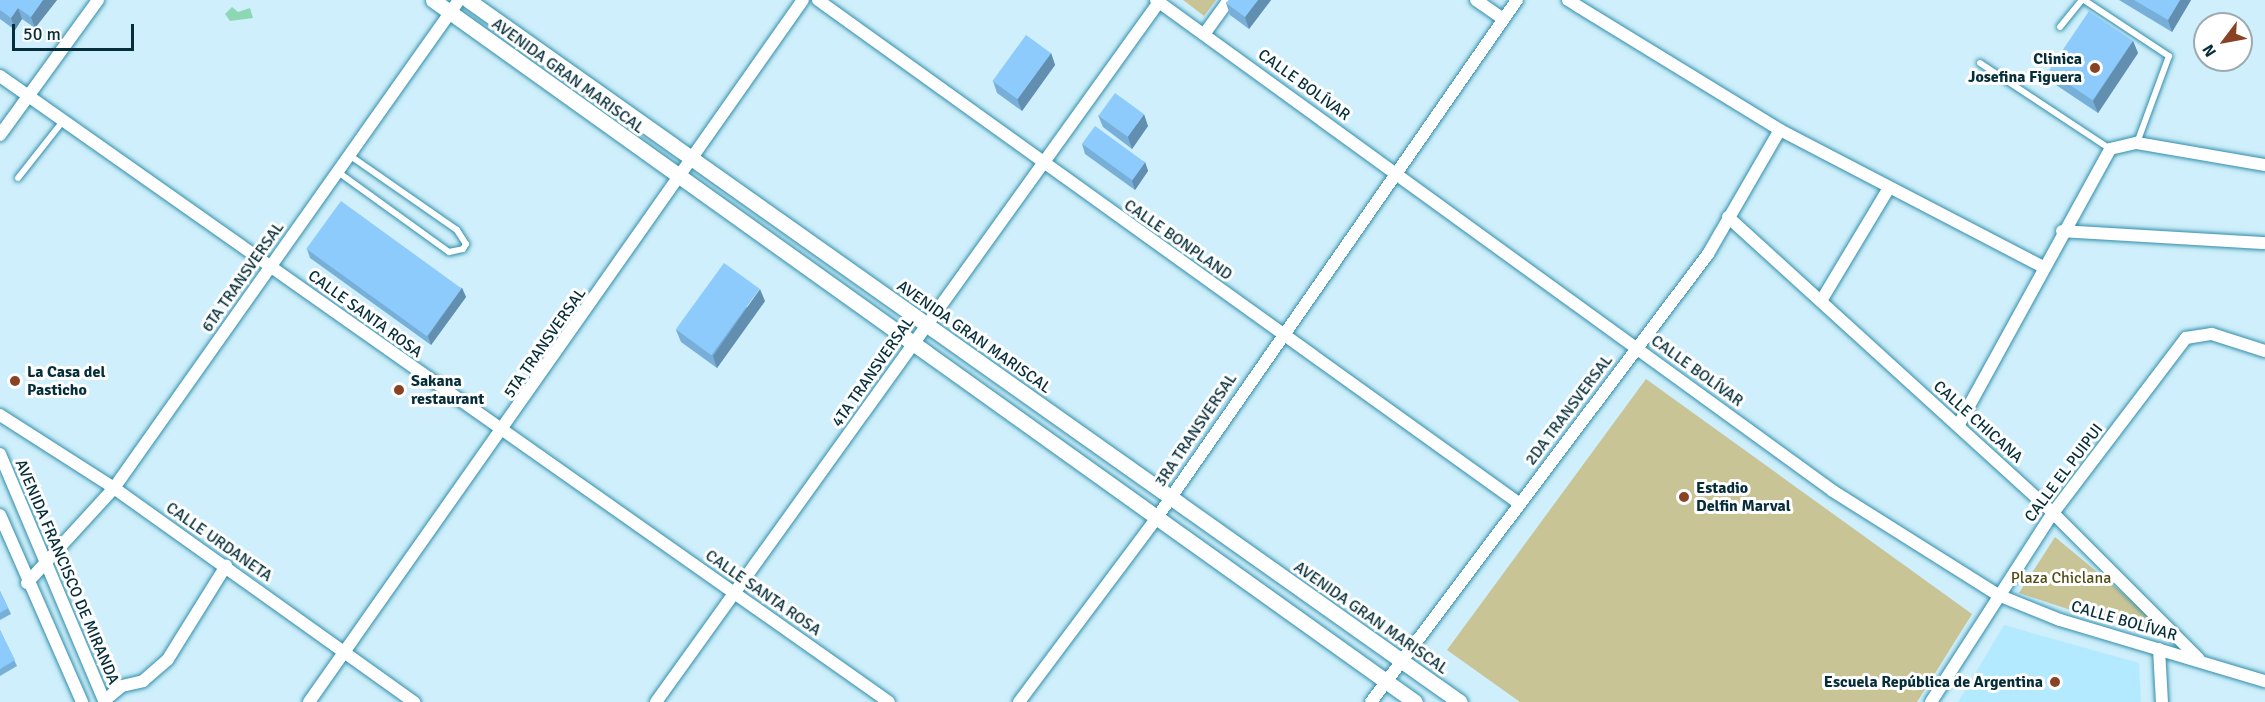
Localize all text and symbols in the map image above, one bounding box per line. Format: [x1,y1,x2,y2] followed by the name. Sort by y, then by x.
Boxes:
[15,12,136,50] scale bar
[2193,12,2253,72] north arrow
[488,14,648,138] street label: AVENIDA GRAN MARISCAL
[23,23,61,45] text: 50 m
[2198,40,2221,61] text: N
[1254,45,1354,125] street label: CALLE BOLÍVAR
[1968,49,2082,87] place label: Clinica Josefina Figuera
[2086,59,2104,77] marker: Clinica Josefina Figuera
[1120,196,1236,284] street label: CALLE BONPLAND
[198,218,288,336] street label: 6TA TRANSVERSAL
[304,266,426,362] street label: CALLE SANTA ROSA
[893,276,1055,398] street label: AVENIDA GRAN MARISCAL
[500,284,590,402] street label: 5TA TRANSVERSAL
[828,313,918,431] street label: 4TA TRANSVERSAL
[1647,331,1747,411] street label: CALLE BOLÍVAR
[1521,351,1617,469] street label: 2DA TRANSVERSAL
[27,362,105,400] place label: La Casa del Pasticho
[1151,370,1241,490] street label: 3RA TRANSVERSAL
[411,371,484,409] place label: Sakana restaurant
[8,374,22,388] marker: La Casa del Pasticho
[1929,377,2027,467] street label: CALLE CHICANA
[392,383,406,397] marker: Sakana restaurant
[2021,420,2107,526] street label: CALLE EL PUIPUI
[11,457,123,687] street label: AVENIDA FRANCISCO DE MIRANDA
[1696,478,1791,516] place label: Estadio Delfin Marval
[1677,490,1691,504] marker: Estadio Delfin Marval
[162,498,276,586] street label: CALLE URDANETA
[702,546,824,640] street label: CALLE SANTA ROSA
[1290,557,1452,679] street label: AVENIDA GRAN MARISCAL
[2011,568,2111,588] park label: Plaza Chiclana
[2069,597,2179,645] street label: CALLE BOLÍVAR
[1824,672,2043,692] place label: Escuela República de Argentina
[2048,675,2062,689] marker: Escuela República de Argentina

